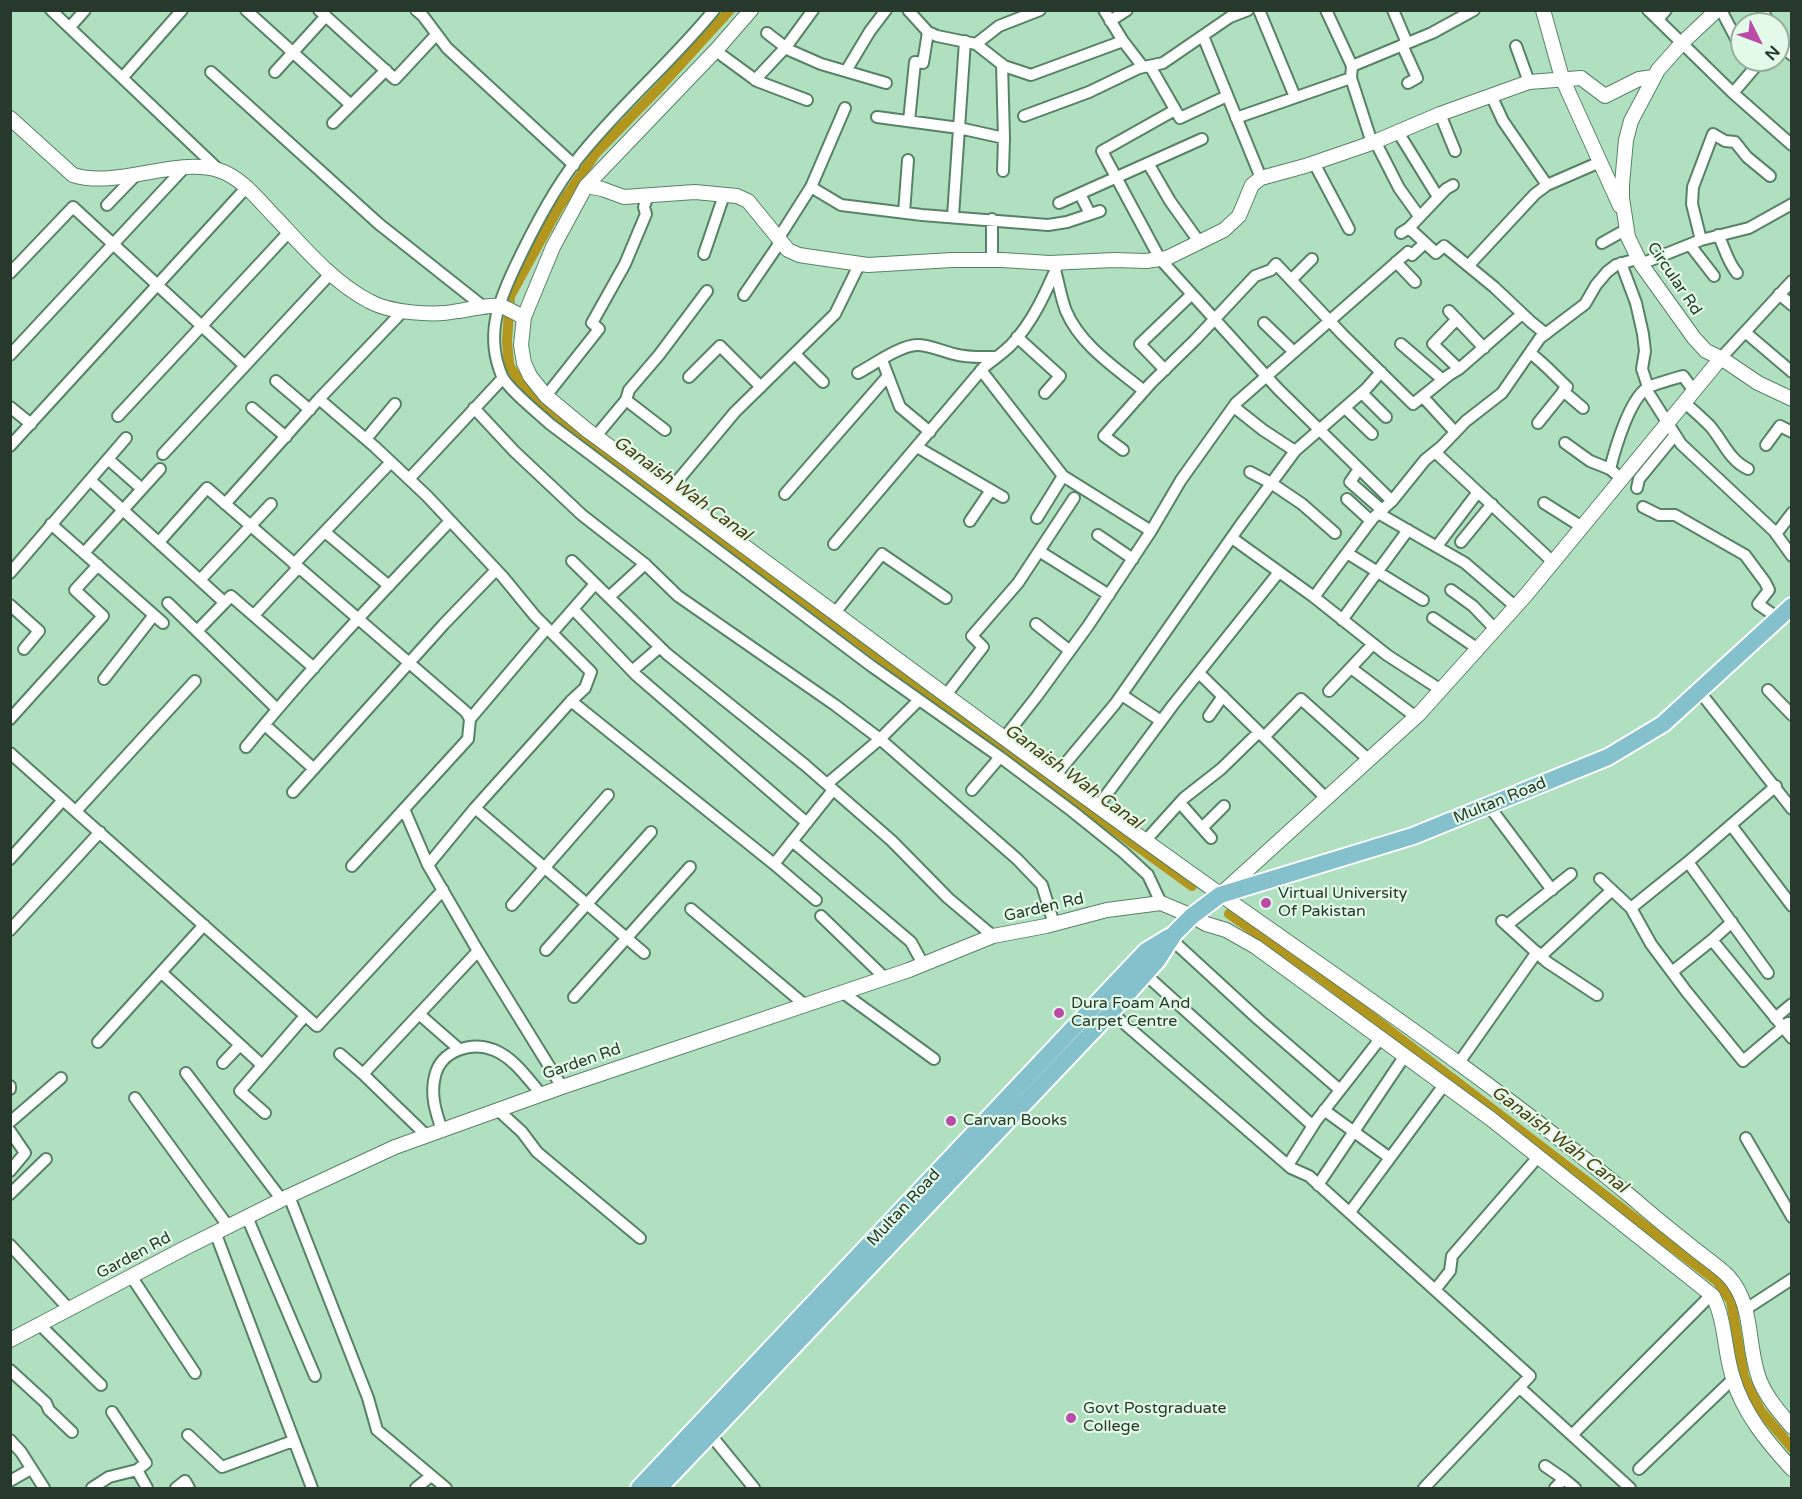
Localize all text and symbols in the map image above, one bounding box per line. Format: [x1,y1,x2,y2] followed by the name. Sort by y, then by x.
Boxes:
[1730,12,1790,72] north arrow
[1760,41,1784,64] text: N
[1643,239,1705,319] street label: Circular Rd
[609,432,755,546] water label: Ganaish Wah Canal
[1000,720,1146,834] water label: Ganaish Wah Canal
[1451,774,1549,828] street label: Multan Road
[1278,884,1407,922] place label: Virtual University Of Pakistan
[1002,889,1086,927] street label: Garden Rd
[1259,896,1273,910] marker: Virtual University Of Pakistan
[1071,994,1190,1032] place label: Dura Foam And Carpet Centre
[1052,1006,1066,1020] marker: Dura Foam And Carpet Centre
[540,1040,624,1084] street label: Garden Rd
[1487,1082,1631,1198] water label: Ganaish Wah Canal
[963,1111,1067,1131] place label: Carvan Books
[944,1114,958,1128] marker: Carvan Books
[863,1166,945,1250] street label: Multan Road
[93,1228,175,1284] street label: Garden Rd
[1083,1399,1227,1437] place label: Govt Postgraduate College
[1064,1411,1078,1425] marker: Govt Postgraduate College

